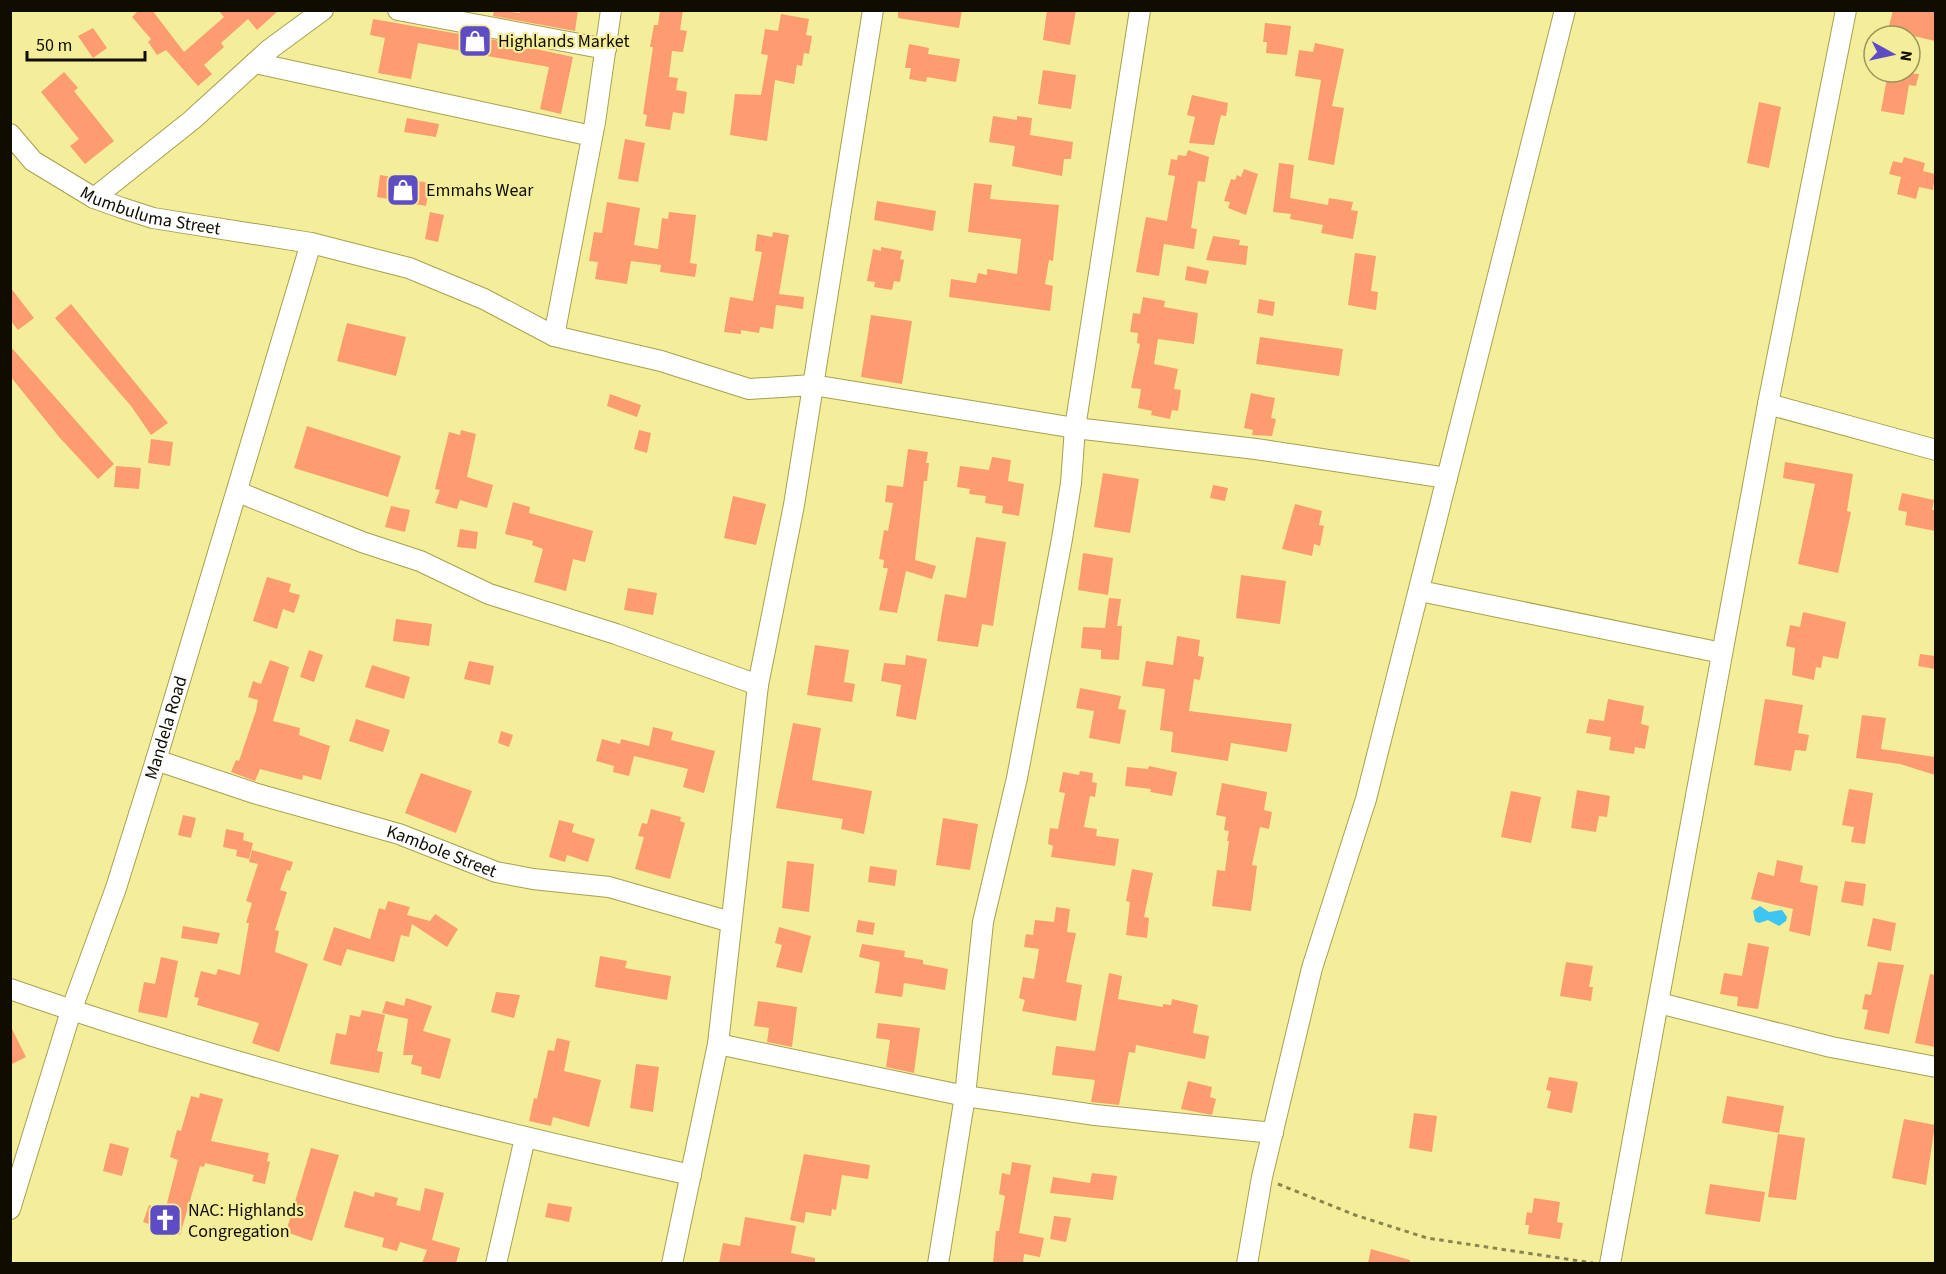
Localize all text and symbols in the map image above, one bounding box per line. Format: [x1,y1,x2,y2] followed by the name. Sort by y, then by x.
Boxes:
[457,23,493,59] shop icon: Highlands Market
[27,24,146,62] scale bar
[1862,24,1922,84] north arrow
[498,29,630,54] place label: Highlands Market
[36,33,72,58] text: 50 m
[1894,49,1917,63] text: N
[385,172,421,208] shop icon: Emmahs Wear
[426,178,534,203] place label: Emmahs Wear
[75,180,222,242] street label: Mumbuluma Street
[139,673,193,783] street label: Mandela Road
[384,819,500,884] street label: Kambole Street
[188,1198,304,1244] place label: NAC: Highlands Congregation
[147,1202,183,1238] church icon: NAC: Highlands Congregation

